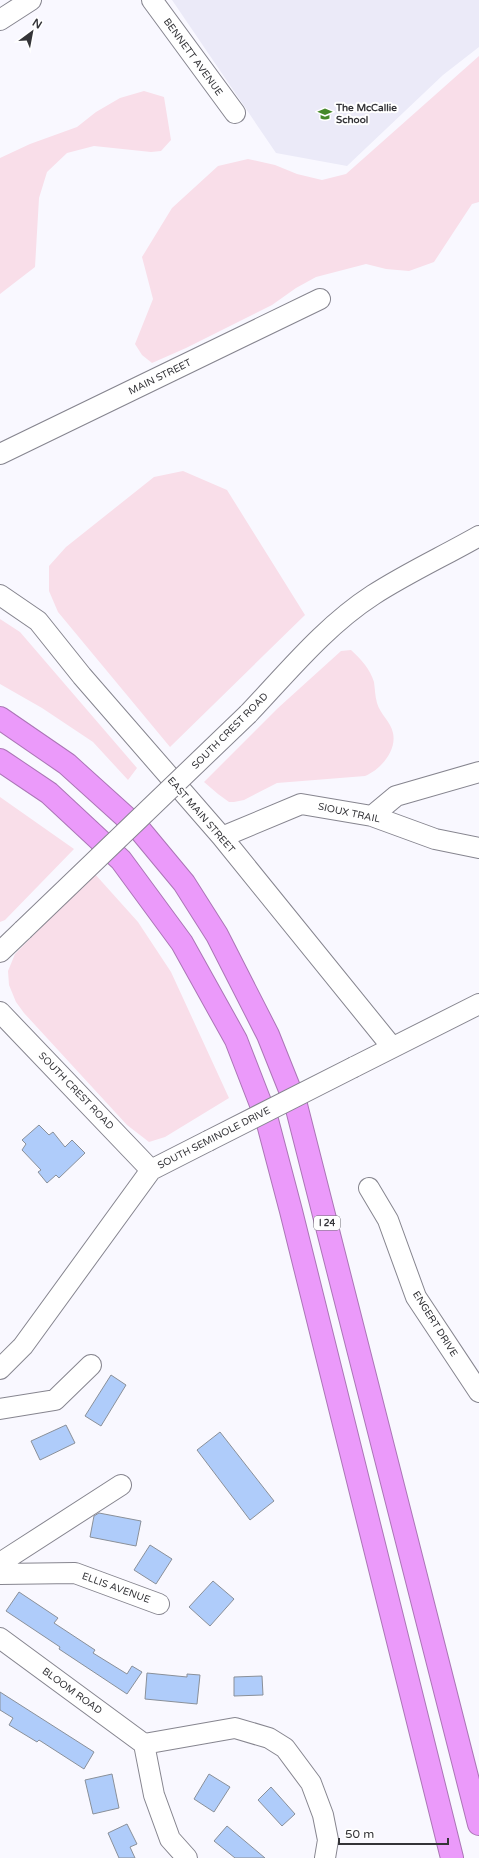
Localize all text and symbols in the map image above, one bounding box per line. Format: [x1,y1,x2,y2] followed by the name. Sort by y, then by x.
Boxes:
[12,12,52,52] north arrow
[30,16,44,32] text: N
[161,16,225,98] street label: BENNETT AVENUE
[335,102,397,126] place label: The McCallie School
[317,106,333,122] school or university icon: The McCallie School
[127,357,193,397] street label: MAIN STREET
[189,690,271,772] street label: SOUTH CREST ROAD
[165,775,237,855] street label: EAST MAIN STREET
[317,801,381,825] street label: SIOUX TRAIL
[36,1050,116,1132] street label: SOUTH CREST ROAD
[156,1104,272,1172] street label: SOUTH SEMINOLE DRIVE
[314,1216,340,1230] road number: I 24
[410,1289,460,1359] street label: ENGERT DRIVE
[80,1570,152,1606] street label: ELLIS AVENUE
[40,1665,104,1717] street label: BLOOM ROAD
[339,1820,448,1846] scale bar
[345,1827,374,1841] text: 50 m

